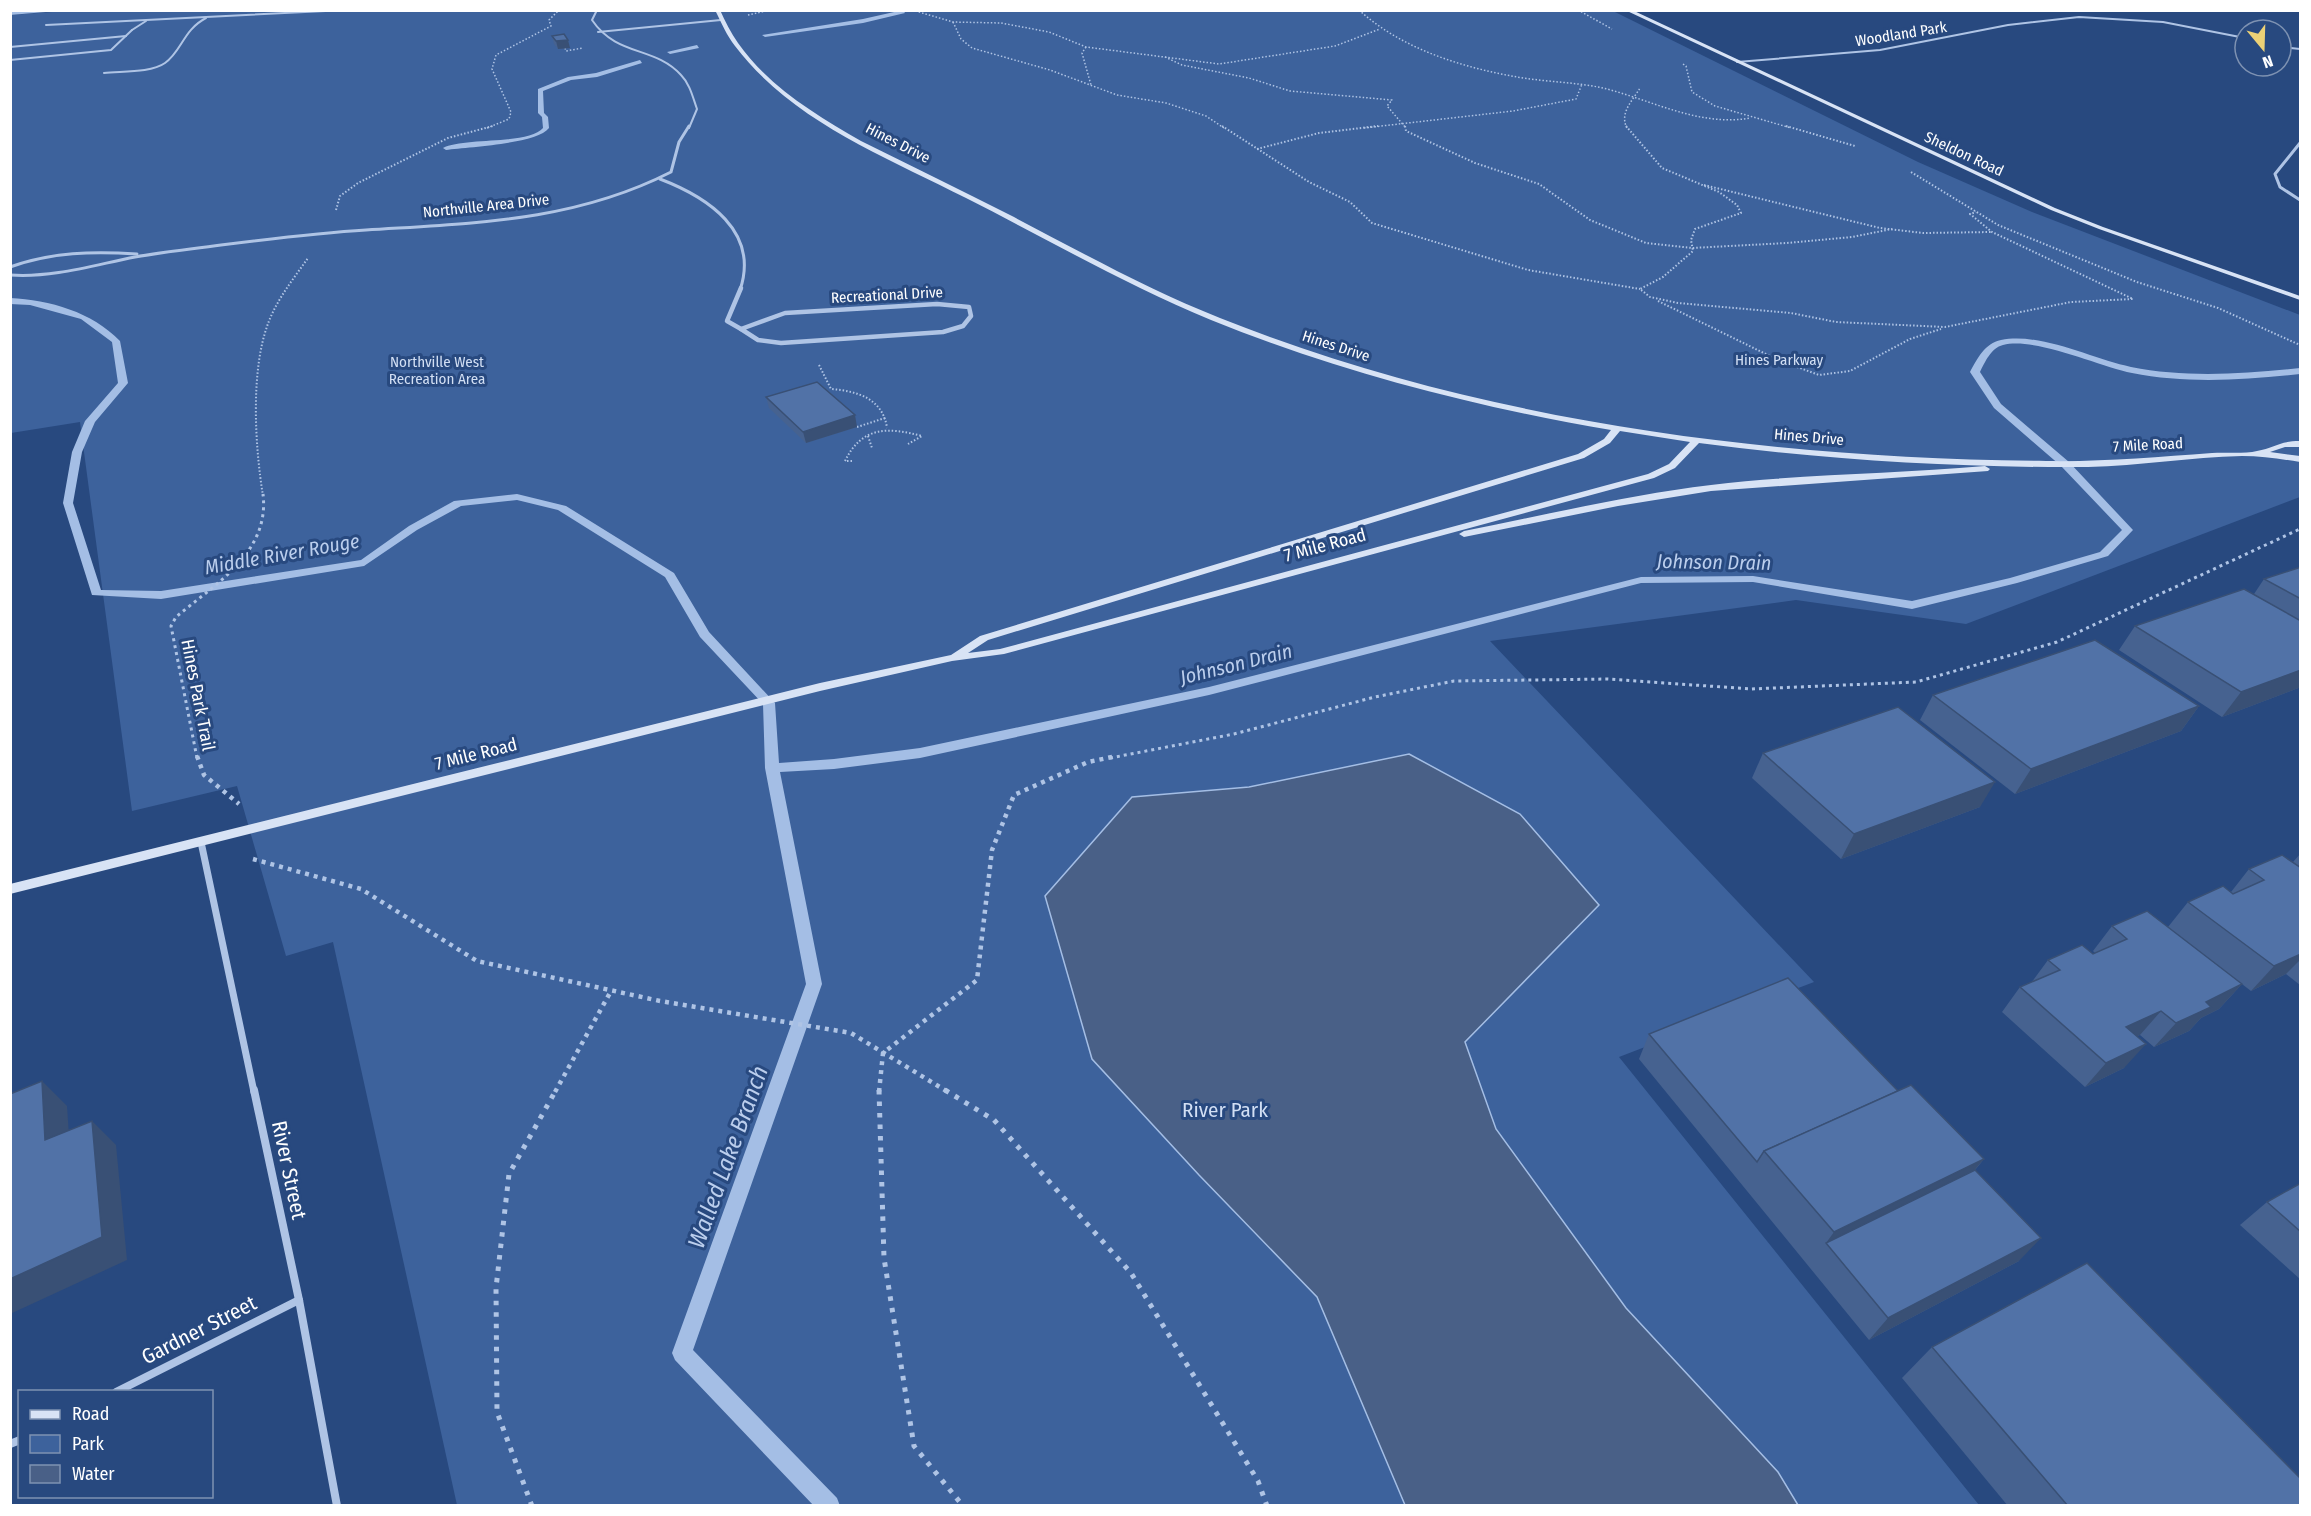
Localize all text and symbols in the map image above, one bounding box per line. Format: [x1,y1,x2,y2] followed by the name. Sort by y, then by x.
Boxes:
[1854,18,1948,50] street label: Woodland Park
[2233,18,2293,78] north arrow
[2260,51,2275,72] text: N
[863,119,933,167] street label: Hines Drive
[1922,128,2006,180] street label: Sheldon Road
[422,190,550,222] street label: Northville Area Drive
[831,283,943,307] street label: Recreational Drive
[1300,327,1372,365] street label: Hines Drive
[1735,351,1823,369] park label: Hines Parkway
[389,353,485,388] park label: Northville West Recreation Area
[1773,425,1845,449] street label: Hines Drive
[2113,434,2183,456] street label: 7 Mile Road
[1282,524,1368,566] street label: 7 Mile Road
[203,528,362,579] water label: Middle River Rouge
[1655,549,1772,575] water label: Johnson Drain
[176,637,220,753] street label: Hines Park Trail
[1176,638,1295,690] water label: Johnson Drain
[433,733,519,775] street label: 7 Mile Road
[682,1062,774,1252] water label: Walled Lake Branch
[1182,1097,1268,1123] park label: River Park
[266,1118,312,1222] street label: River Street
[137,1290,261,1370] street label: Gardner Street
[18,1390,213,1498] legend
[72,1403,109,1425] text: Road
[72,1433,105,1455] text: Park
[72,1463,115,1485] text: Water

